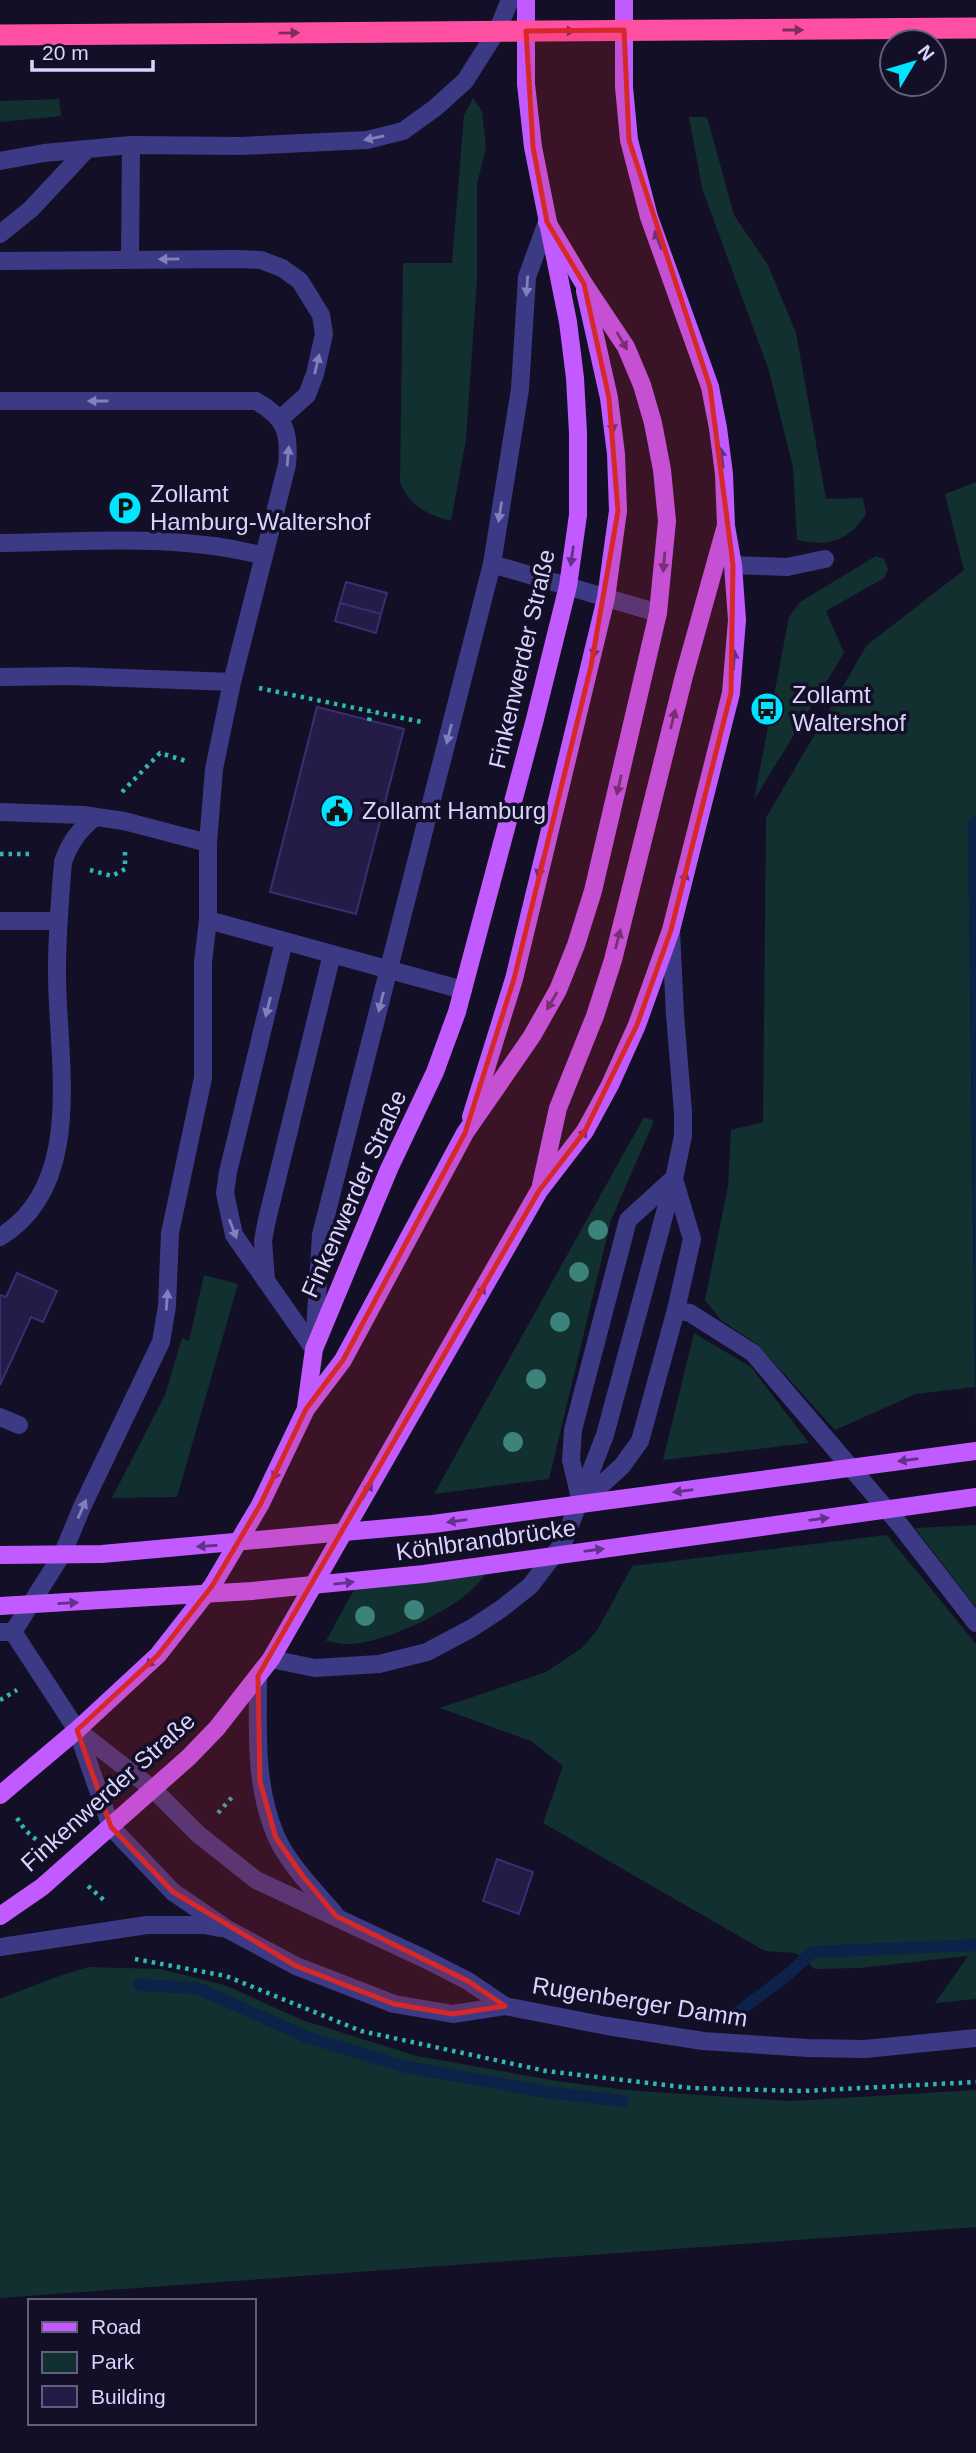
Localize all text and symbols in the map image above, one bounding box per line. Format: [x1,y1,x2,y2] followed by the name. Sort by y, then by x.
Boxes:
[782,24,804,35] one-way arrow
[554,25,576,37] one-way arrow
[278,27,300,39] one-way arrow
[32,28,152,72] scale bar
[878,28,948,98] north arrow
[42,41,89,64] text: 20 m
[914,41,939,65] text: N
[363,132,385,143] one-way arrow
[652,230,663,251] one-way arrow
[158,253,180,265] one-way arrow
[521,276,532,298] one-way arrow
[616,332,628,351] one-way arrow
[312,353,323,375] one-way arrow
[87,395,109,407] one-way arrow
[607,412,618,434] one-way arrow
[283,445,294,467] one-way arrow
[716,446,727,468] one-way arrow
[150,480,371,535] place label: Zollamt Hamburg-Waltershof
[106,489,144,527] parking icon: Zollamt Hamburg-Waltershof
[494,501,505,523] one-way arrow
[566,545,577,567] one-way arrow
[483,547,560,771] street label: Finkenwerder Straße
[658,551,669,573] one-way arrow
[590,637,601,659] one-way arrow
[729,649,740,671] one-way arrow
[792,681,906,736] place label: Zollamt Waltershof
[748,690,786,728] bus stop icon: Zollamt Waltershof
[668,707,679,729] one-way arrow
[443,723,454,745] one-way arrow
[613,774,624,796] one-way arrow
[318,792,356,830] public building icon: Zollamt Hamburg
[362,797,546,824] place label: Zollamt Hamburg
[534,858,545,880] one-way arrow
[679,870,690,892] one-way arrow
[613,928,624,950] one-way arrow
[375,991,386,1013] one-way arrow
[546,992,558,1011] one-way arrow
[262,996,273,1018] one-way arrow
[296,1086,411,1302] street label: Finkenwerder Straße
[574,1128,588,1146] one-way arrow
[228,1218,239,1239] one-way arrow
[474,1284,487,1303] one-way arrow
[162,1288,173,1310] one-way arrow
[897,1455,919,1466] one-way arrow
[271,1461,282,1481] one-way arrow
[360,1481,373,1500] one-way arrow
[672,1485,694,1496] one-way arrow
[76,1499,88,1519] one-way arrow
[808,1513,830,1524] one-way arrow
[394,1514,578,1566] street label: Köhlbrandbrücke
[446,1516,468,1527] one-way arrow
[195,1541,217,1552] one-way arrow
[583,1545,605,1556] one-way arrow
[333,1577,355,1588] one-way arrow
[57,1597,79,1608] one-way arrow
[144,1652,161,1669] one-way arrow
[15,1707,200,1877] street label: Finkenwerder Straße
[531,1971,750,2032] street label: Rugenberger Damm
[28,2299,256,2425] legend
[91,2315,141,2338] text: Road
[91,2350,135,2373] text: Park
[91,2385,166,2408] text: Building

